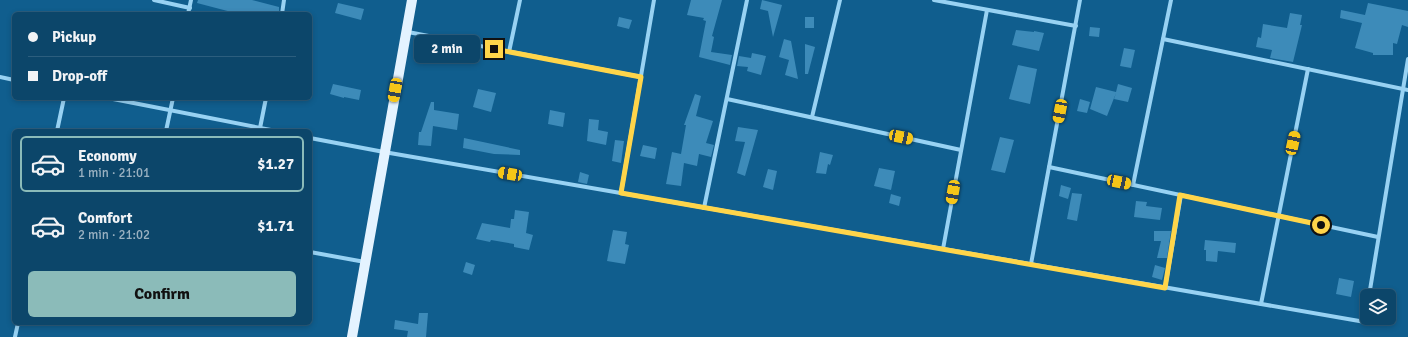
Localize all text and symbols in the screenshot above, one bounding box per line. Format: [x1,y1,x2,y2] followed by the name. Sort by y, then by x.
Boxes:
[52,28,96,46] text: Pickup
[414,35,480,63] callout: 2 min
[485,40,503,58] route end
[431,41,463,57] text: 2 min
[52,67,107,85] text: Drop-off
[387,77,403,103] car
[1052,98,1068,124] car
[888,129,914,145] car
[1285,130,1301,156] car
[30,146,66,182] icon: car
[78,147,137,165] text: Economy
[257,155,294,173] text: $1.27
[78,165,150,181] text: 1 min · 21:01
[497,166,523,182] car
[1106,174,1132,190] car
[945,179,961,205] car
[30,208,66,244] icon: car
[78,209,132,227] text: Comfort
[1312,216,1330,234] route start
[257,217,294,235] text: $1.71
[78,227,150,243] text: 2 min · 21:02
[28,271,296,317] button: Confirm
[1360,289,1396,325] map controls
[1360,289,1396,325] button: layers

